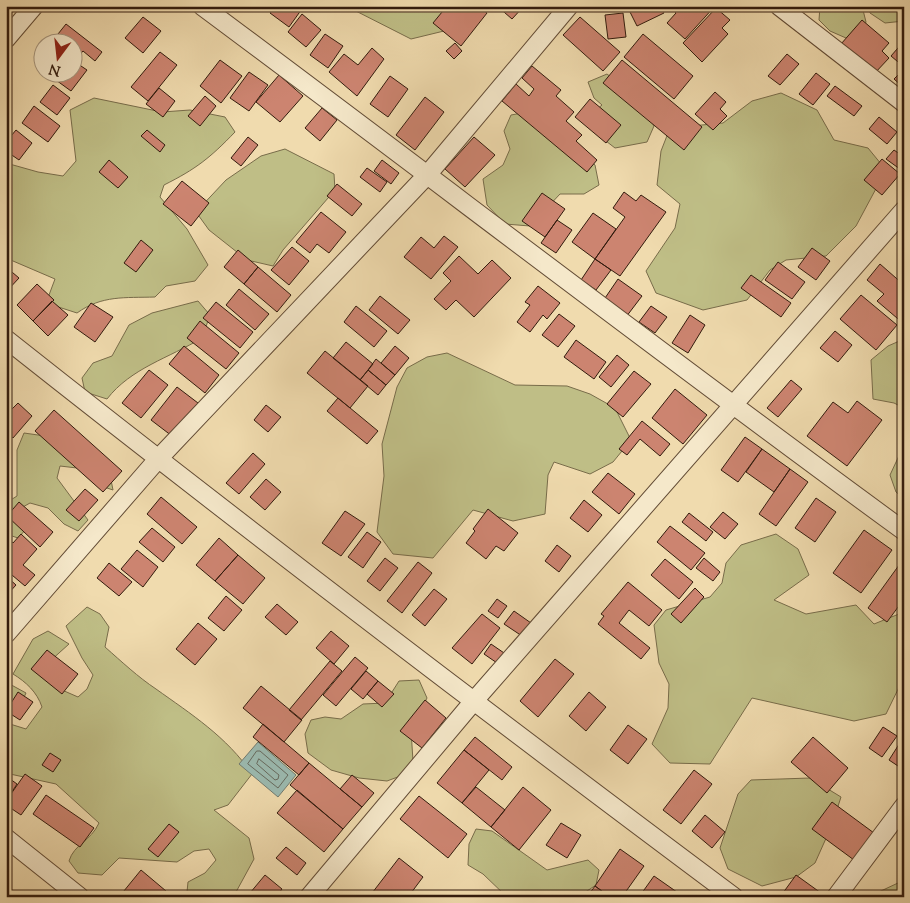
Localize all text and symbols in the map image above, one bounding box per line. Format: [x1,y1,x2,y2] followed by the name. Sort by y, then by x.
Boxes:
[32,32,82,82] north arrow
[47,58,63,80] text: N

